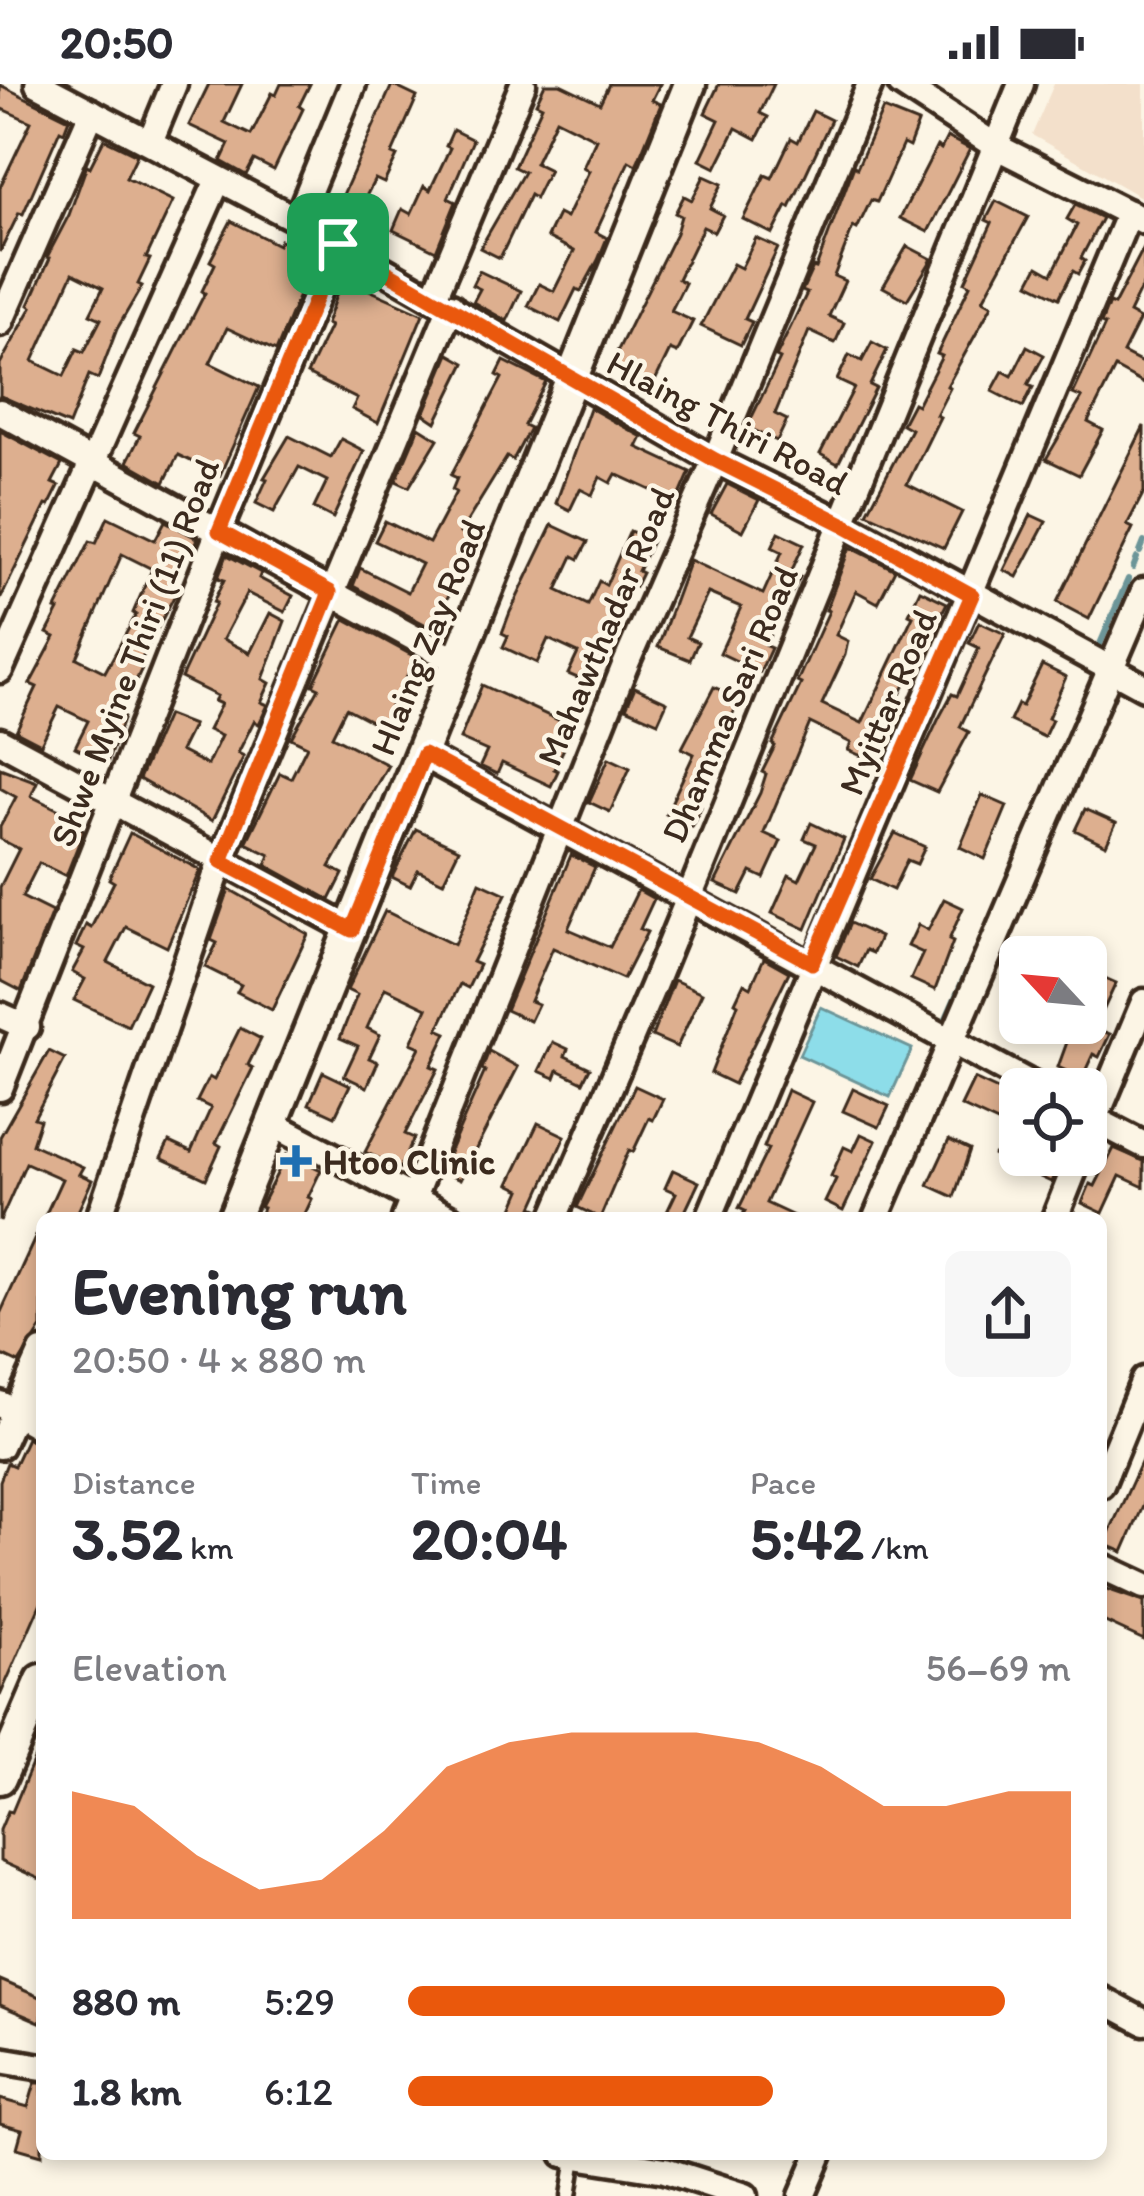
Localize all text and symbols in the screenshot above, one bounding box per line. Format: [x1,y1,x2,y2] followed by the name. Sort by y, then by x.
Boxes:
[60,15,174,69] text: 20:50
[287,193,389,295] pin
[305,211,371,277] icon: arrive
[600,341,856,504] street label: Hlaing Thiri Road
[40,452,228,852] street label: Shwe Myine Thiri (11) Road
[527,480,684,772] street label: Mahawthadar Road
[361,513,494,761] street label: Hlaing Zay Road
[652,559,807,849] street label: Dhamma Sari Road
[829,602,946,802] street label: Myittar Road
[999,936,1107,1044] north arrow
[999,936,1107,1176] map controls
[999,1068,1107,1176] button: locate
[323,1140,495,1183] place label: Htoo Clinic
[280,1145,312,1177] marker: Htoo Clinic
[72,1251,407,1331] text: Evening run
[945,1251,1071,1377] button: share
[72,1336,366,1383] text: 20:50 · 4 × 880 m
[72,1463,196,1502] text: Distance
[411,1463,481,1502] text: Time
[750,1463,816,1502] text: Pace
[72,1502,183,1574] text: 3.52
[411,1502,567,1574] text: 20:04
[750,1502,864,1574] text: 5:42
[183,1528,234,1567] text: km
[864,1528,929,1567] text: /km
[72,1644,227,1691] text: Elevation
[926,1644,1071,1691] text: 56–69 m
[72,1978,180,2025] text: 880 m
[264,1978,335,2025] text: 5:29
[72,2068,181,2115] text: 1.8 km
[264,2068,333,2115] text: 6:12

